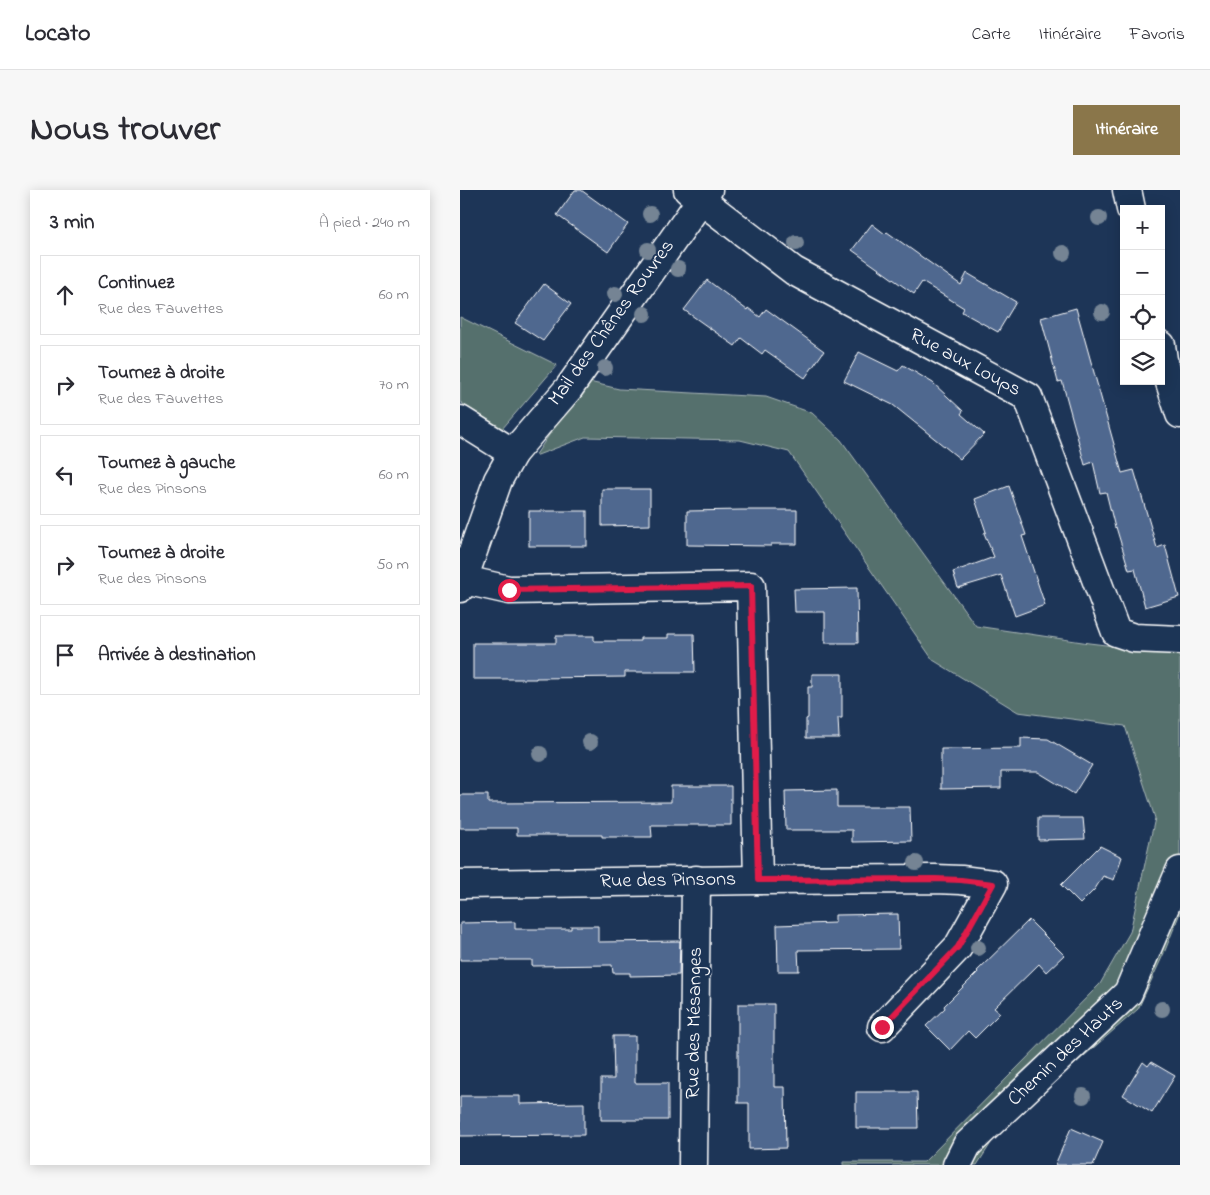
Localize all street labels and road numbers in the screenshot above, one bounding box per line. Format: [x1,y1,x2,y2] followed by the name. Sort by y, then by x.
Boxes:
[542,234,682,412] street label: Mail des Chênes Rouvres
[904,321,1026,405] street label: Rue aux Loups
[600,865,736,897] street label: Rue des Pinsons
[679,947,712,1099] street label: Rue des Mésanges
[1001,990,1131,1114] street label: Chemin des Hauts

